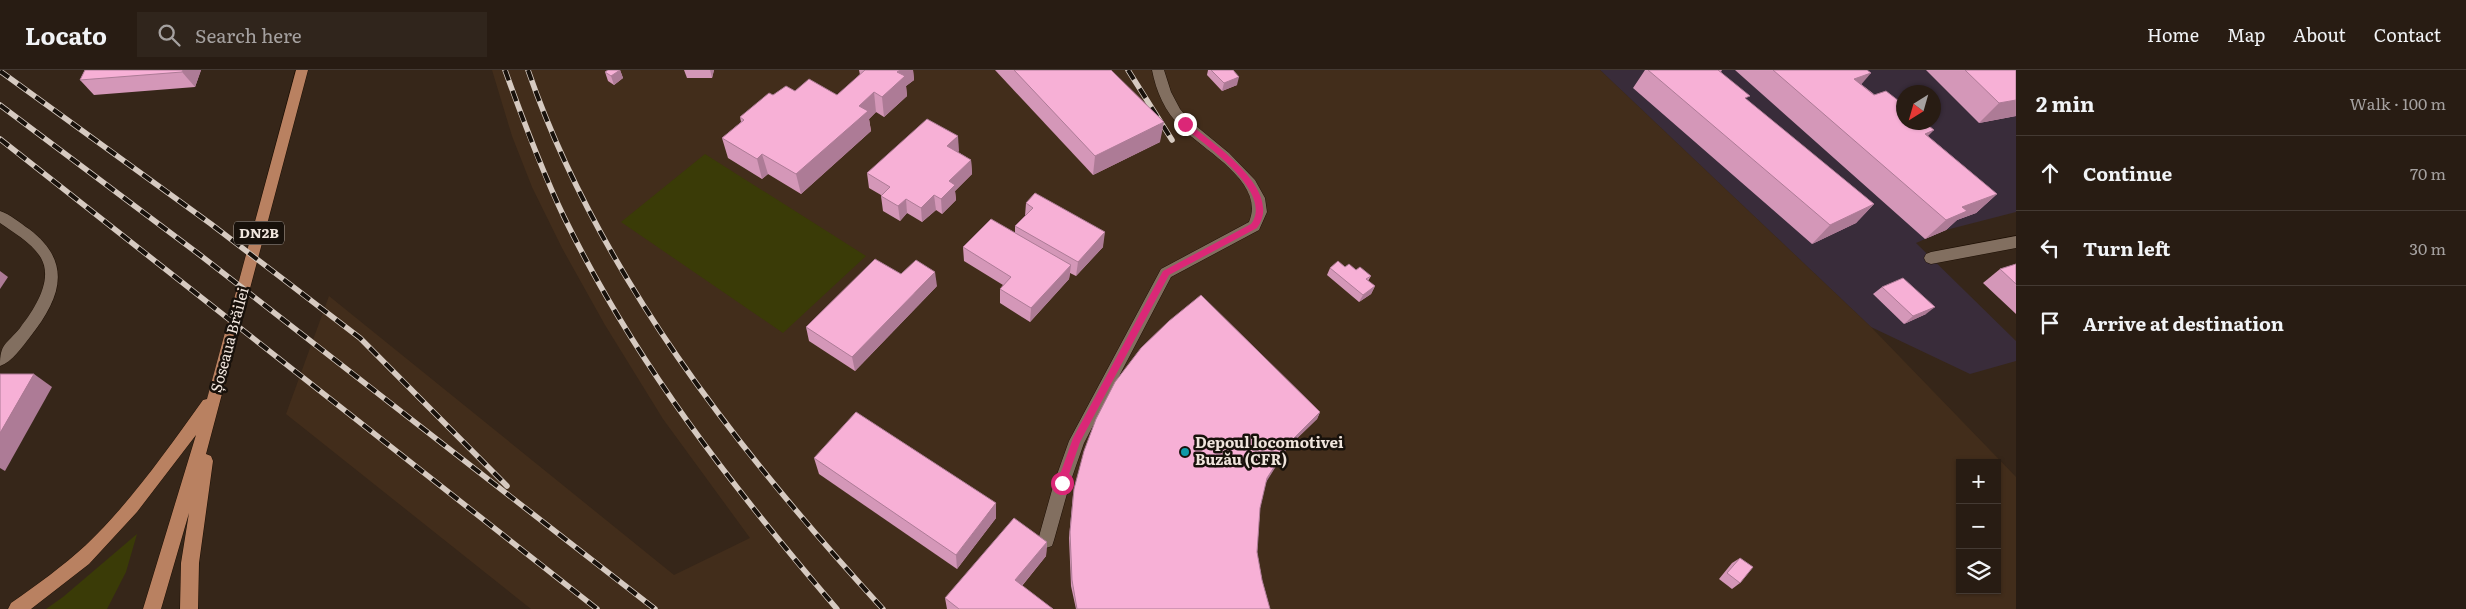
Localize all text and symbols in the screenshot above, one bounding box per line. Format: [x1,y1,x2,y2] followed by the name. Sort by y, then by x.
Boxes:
[137,12,487,57] search box
[25,17,107,52] text: Locato
[155,21,183,49] icon: search
[195,21,302,49] text: Search here
[2147,21,2199,48] text: Home
[2227,21,2265,48] text: Map
[2293,21,2346,48] text: About
[2374,21,2441,48] text: Contact
[1896,85,1941,130] north arrow
[2036,87,2095,118] text: 2 min
[2350,91,2446,115] text: Walk · 100 m
[1174,113,1197,136] route end
[2036,159,2064,187] icon: ahead
[2083,159,2172,187] text: Continue
[2410,161,2446,185] text: 70 m
[234,222,284,244] road number: DN2B
[2036,234,2064,262] icon: left
[2083,234,2170,262] text: Turn left
[2409,236,2446,260] text: 30 m
[203,284,254,395] street label: Șoseaua Brăilei
[2036,309,2064,337] icon: arrive
[2083,309,2284,337] text: Arrive at destination
[1195,430,1344,470] place label: Depoul locomotivei Buzău (CFR)
[1179,446,1191,458] marker: Depoul locomotivei Buzău (CFR)
[1956,459,2001,594] map controls
[1956,459,2001,504] button: +
[1051,472,1074,495] route start
[1956,504,2001,549] button: −
[1956,549,2001,594] button: layers

